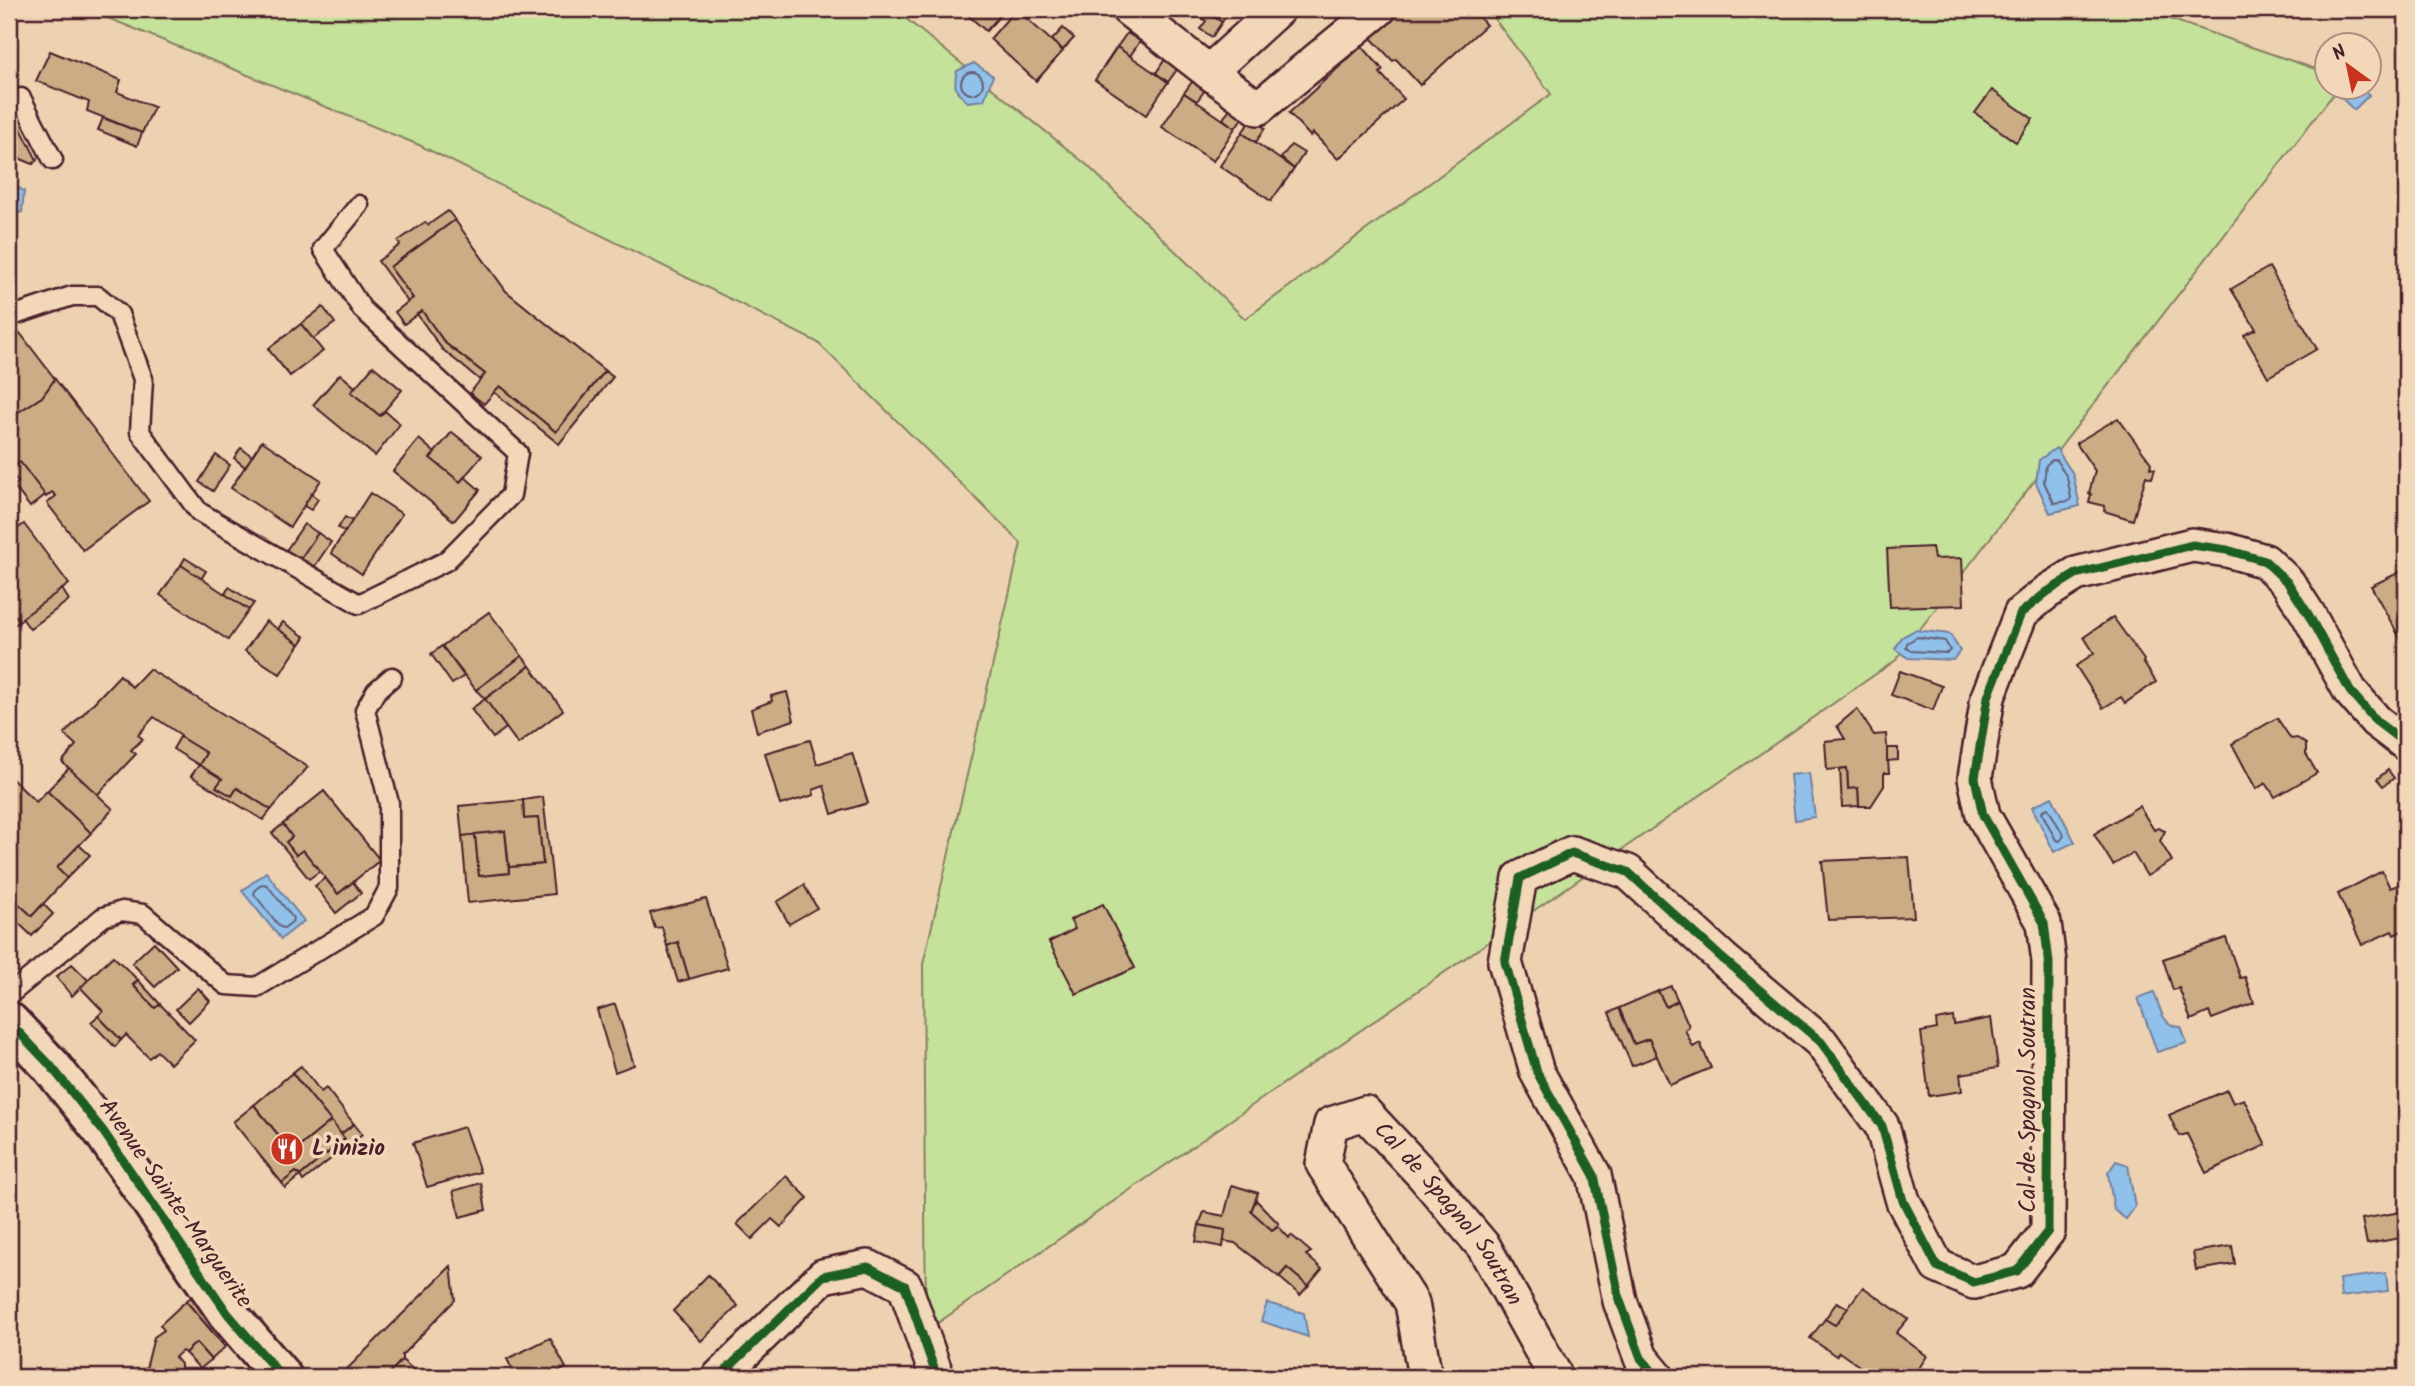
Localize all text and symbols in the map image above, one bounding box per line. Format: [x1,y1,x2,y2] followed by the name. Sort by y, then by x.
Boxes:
[2314,32,2384,102] north arrow
[2327,38,2353,69] text: N
[2011,987,2047,1213] street label: Cal de Spagnol Soutran
[89,1092,261,1316] street label: Avenue Sainte-Marguerite
[1364,1114,1531,1313] street label: Cal de Spagnol Soutran
[268,1130,306,1168] restaurant icon: L’inizio
[312,1131,385,1167] place label: L’inizio

